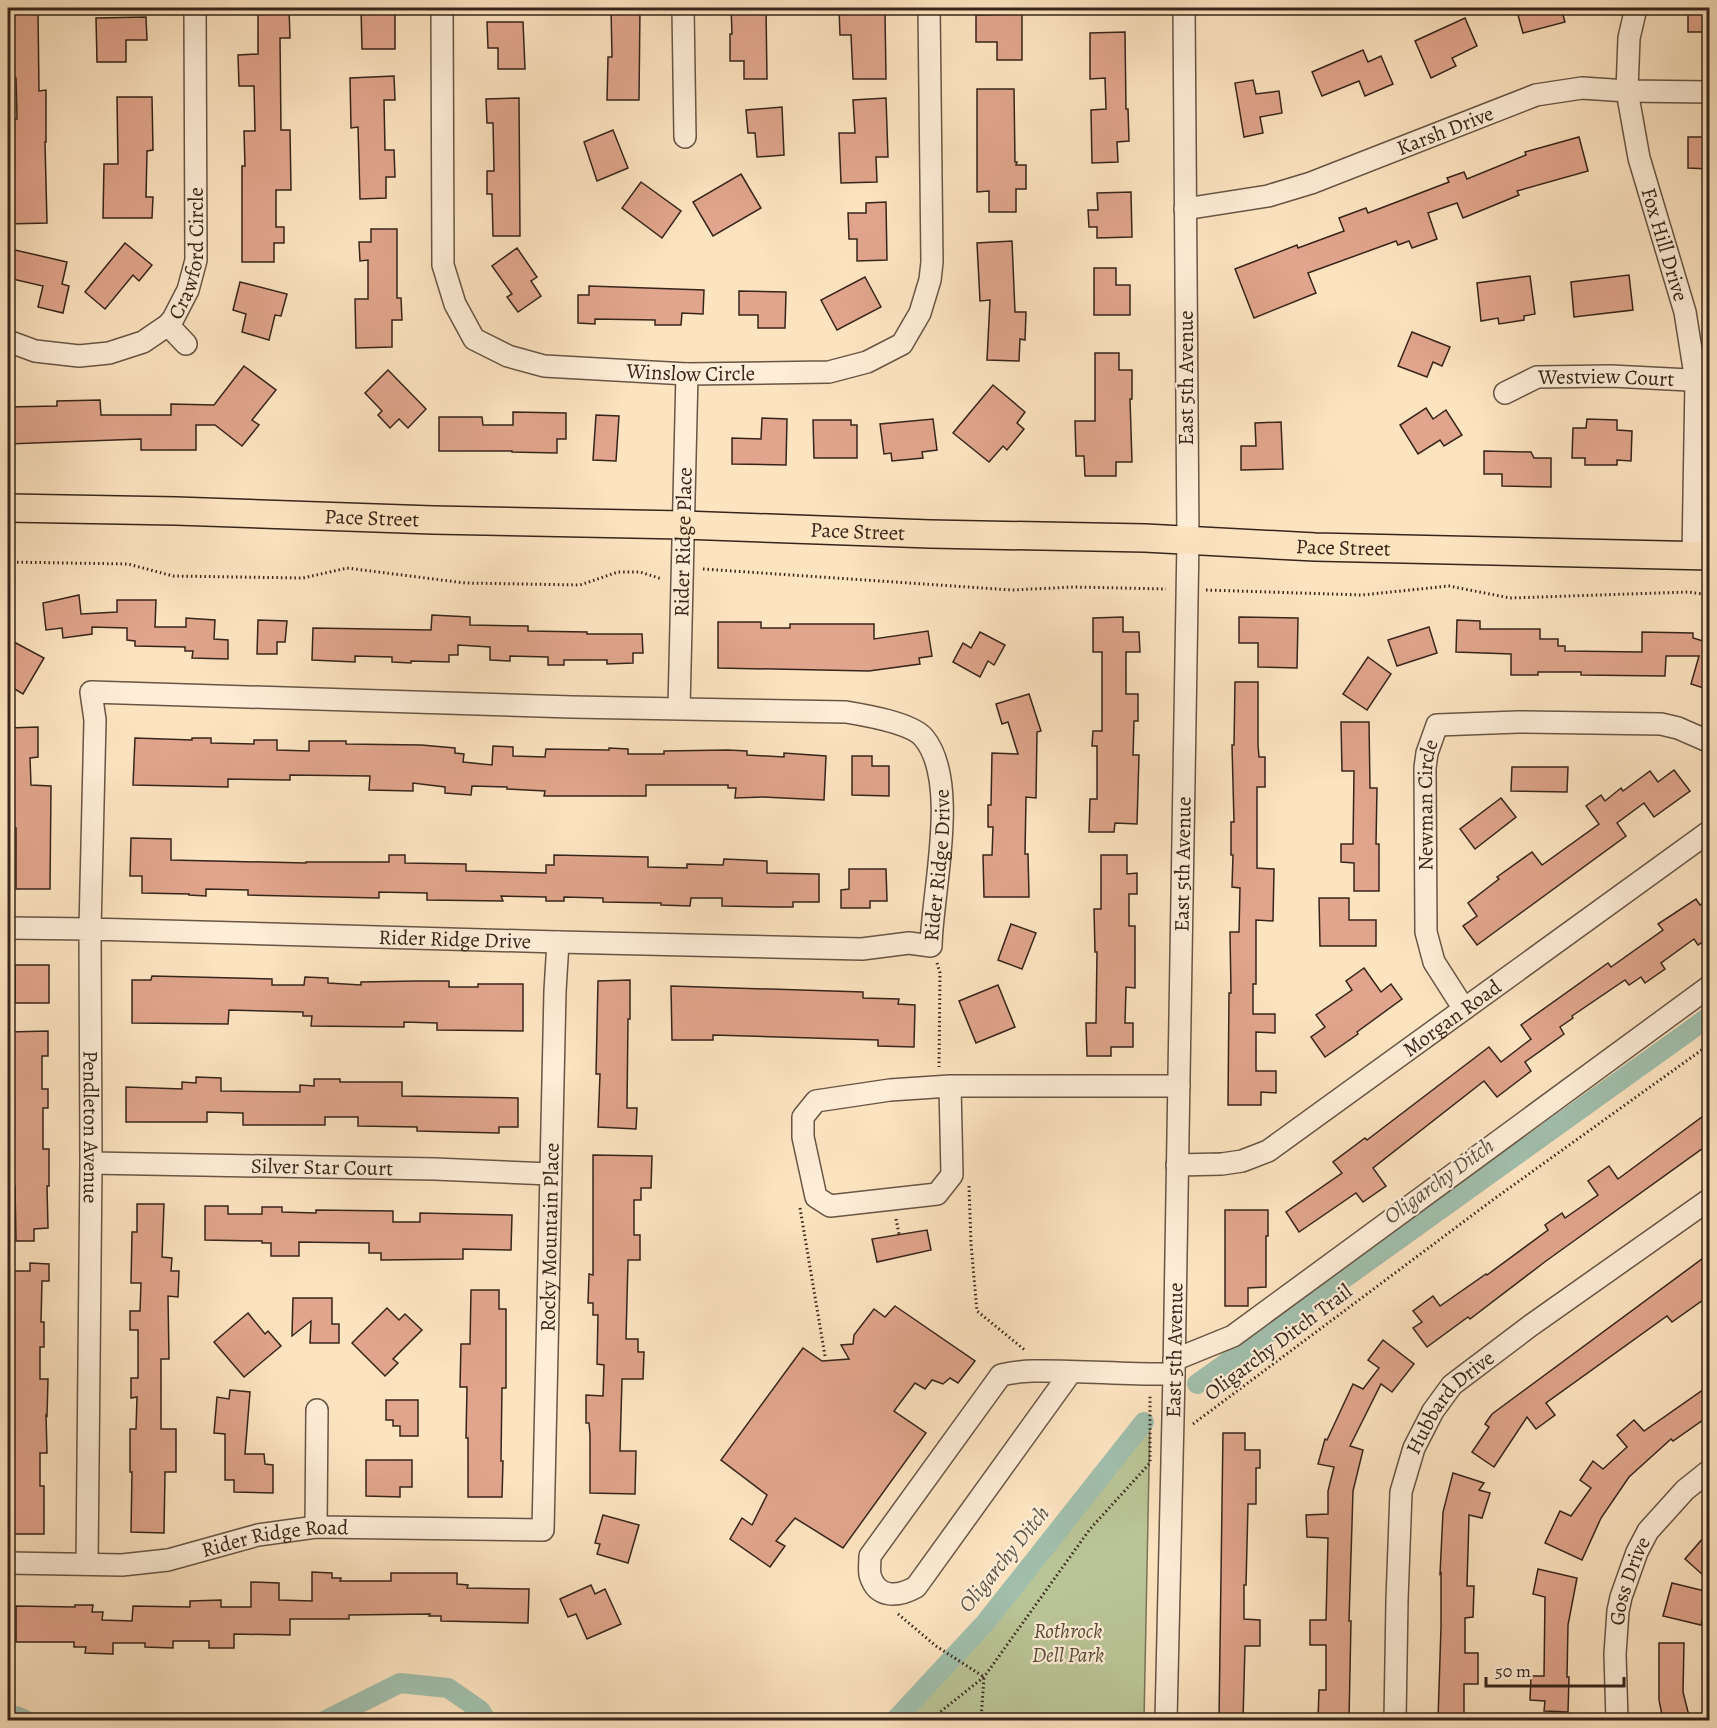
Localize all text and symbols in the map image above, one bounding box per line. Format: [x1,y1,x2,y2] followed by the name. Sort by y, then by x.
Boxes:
[1393,99,1498,162] street label: Karsh Drive
[1635,184,1695,304] street label: Fox Hill Drive
[161,187,210,324] street label: Crawford Circle
[1172,310,1200,446] street label: East 5th Avenue
[625,357,755,388] street label: Winslow Circle
[1537,362,1675,393] street label: Westview Court
[667,467,699,617] street label: Rider Ridge Place
[324,502,420,534] street label: Pace Street
[810,516,906,547] street label: Pace Street
[1295,532,1391,563] street label: Pace Street
[1411,735,1445,871] street label: Newman Circle
[917,788,956,942] street label: Rider Ridge Drive
[1167,796,1198,932] street label: East 5th Avenue
[378,923,532,955] street label: Rider Ridge Drive
[1397,972,1507,1063] street label: Morgan Road
[77,1050,105,1204] street label: Pendleton Avenue
[1378,1131,1500,1231] water label: Oligarchy Ditch
[533,1142,566,1332] street label: Rocky Mountain Place
[251,1152,393,1182] street label: Silver Star Court
[1198,1277,1358,1407] street label: Oligarchy Ditch Trail
[1159,1282,1190,1418] street label: East 5th Avenue
[1399,1344,1500,1459] street label: Hubbard Drive
[952,1499,1056,1619] water label: Oligarchy Ditch
[198,1513,349,1564] street label: Rider Ridge Road
[1603,1531,1657,1626] street label: Goss Drive
[1032,1617,1104,1669] park label: Rothrock Dell Park
[1486,1650,1624,1688] scale bar
[1495,1659,1531,1683] text: 50 m

